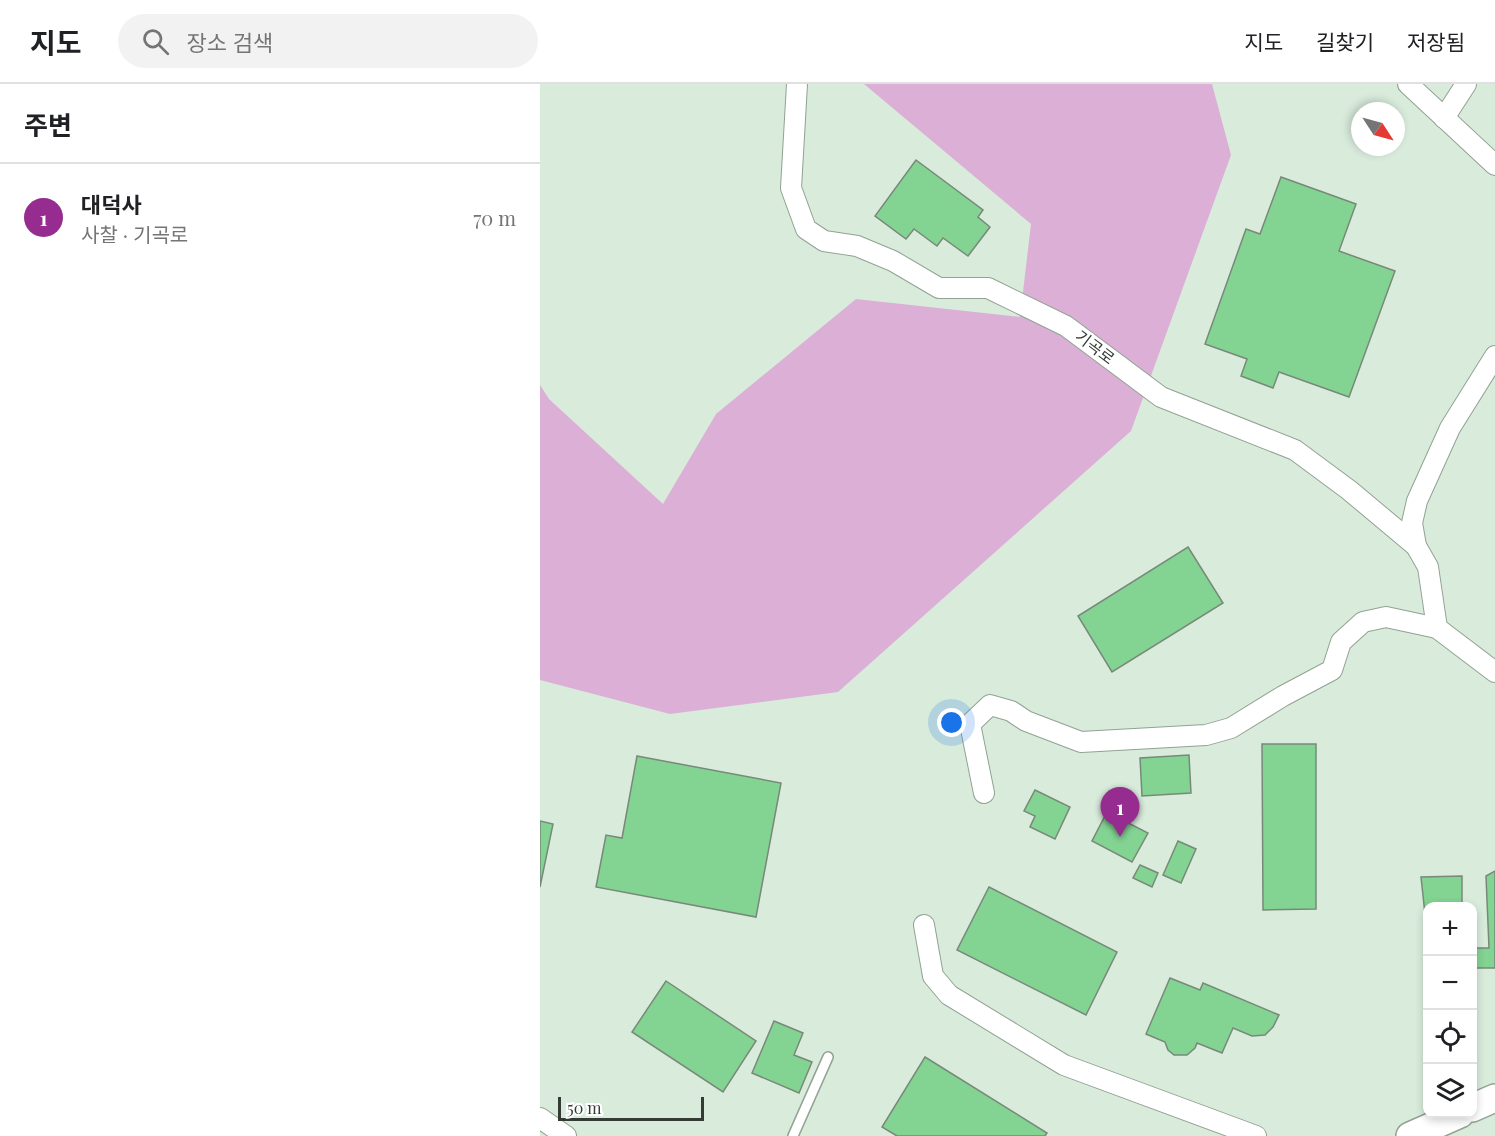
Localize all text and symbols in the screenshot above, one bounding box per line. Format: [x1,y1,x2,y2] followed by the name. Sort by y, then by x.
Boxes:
[118,14,538,68] search box
[30,23,82,60] text: 지도
[139,25,172,58] icon: search
[187,27,273,57] text: 장소 검색
[1244,27,1283,55] text: 지도
[1316,27,1374,55] text: 길찾기
[1407,27,1465,55] text: 저장됨
[1351,102,1405,156] north arrow
[24,107,72,142] text: 주변
[81,189,142,219] text: 대덕사
[40,204,47,231] text: 1
[473,204,516,231] text: 70 m
[81,220,188,247] text: 사찰 · 기곡로
[1071,325,1119,368] street label: 기곡로
[937,708,966,737] your location
[1100,788,1140,837] pin: 1
[1423,902,1477,1118] map controls
[1423,902,1477,956] button: +
[1423,956,1477,1010] button: −
[1423,1010,1477,1064] button: locate
[1423,1064,1477,1118] button: layers
[558,1094,704,1122] scale bar
[567,1097,601,1118] text: 50 m

